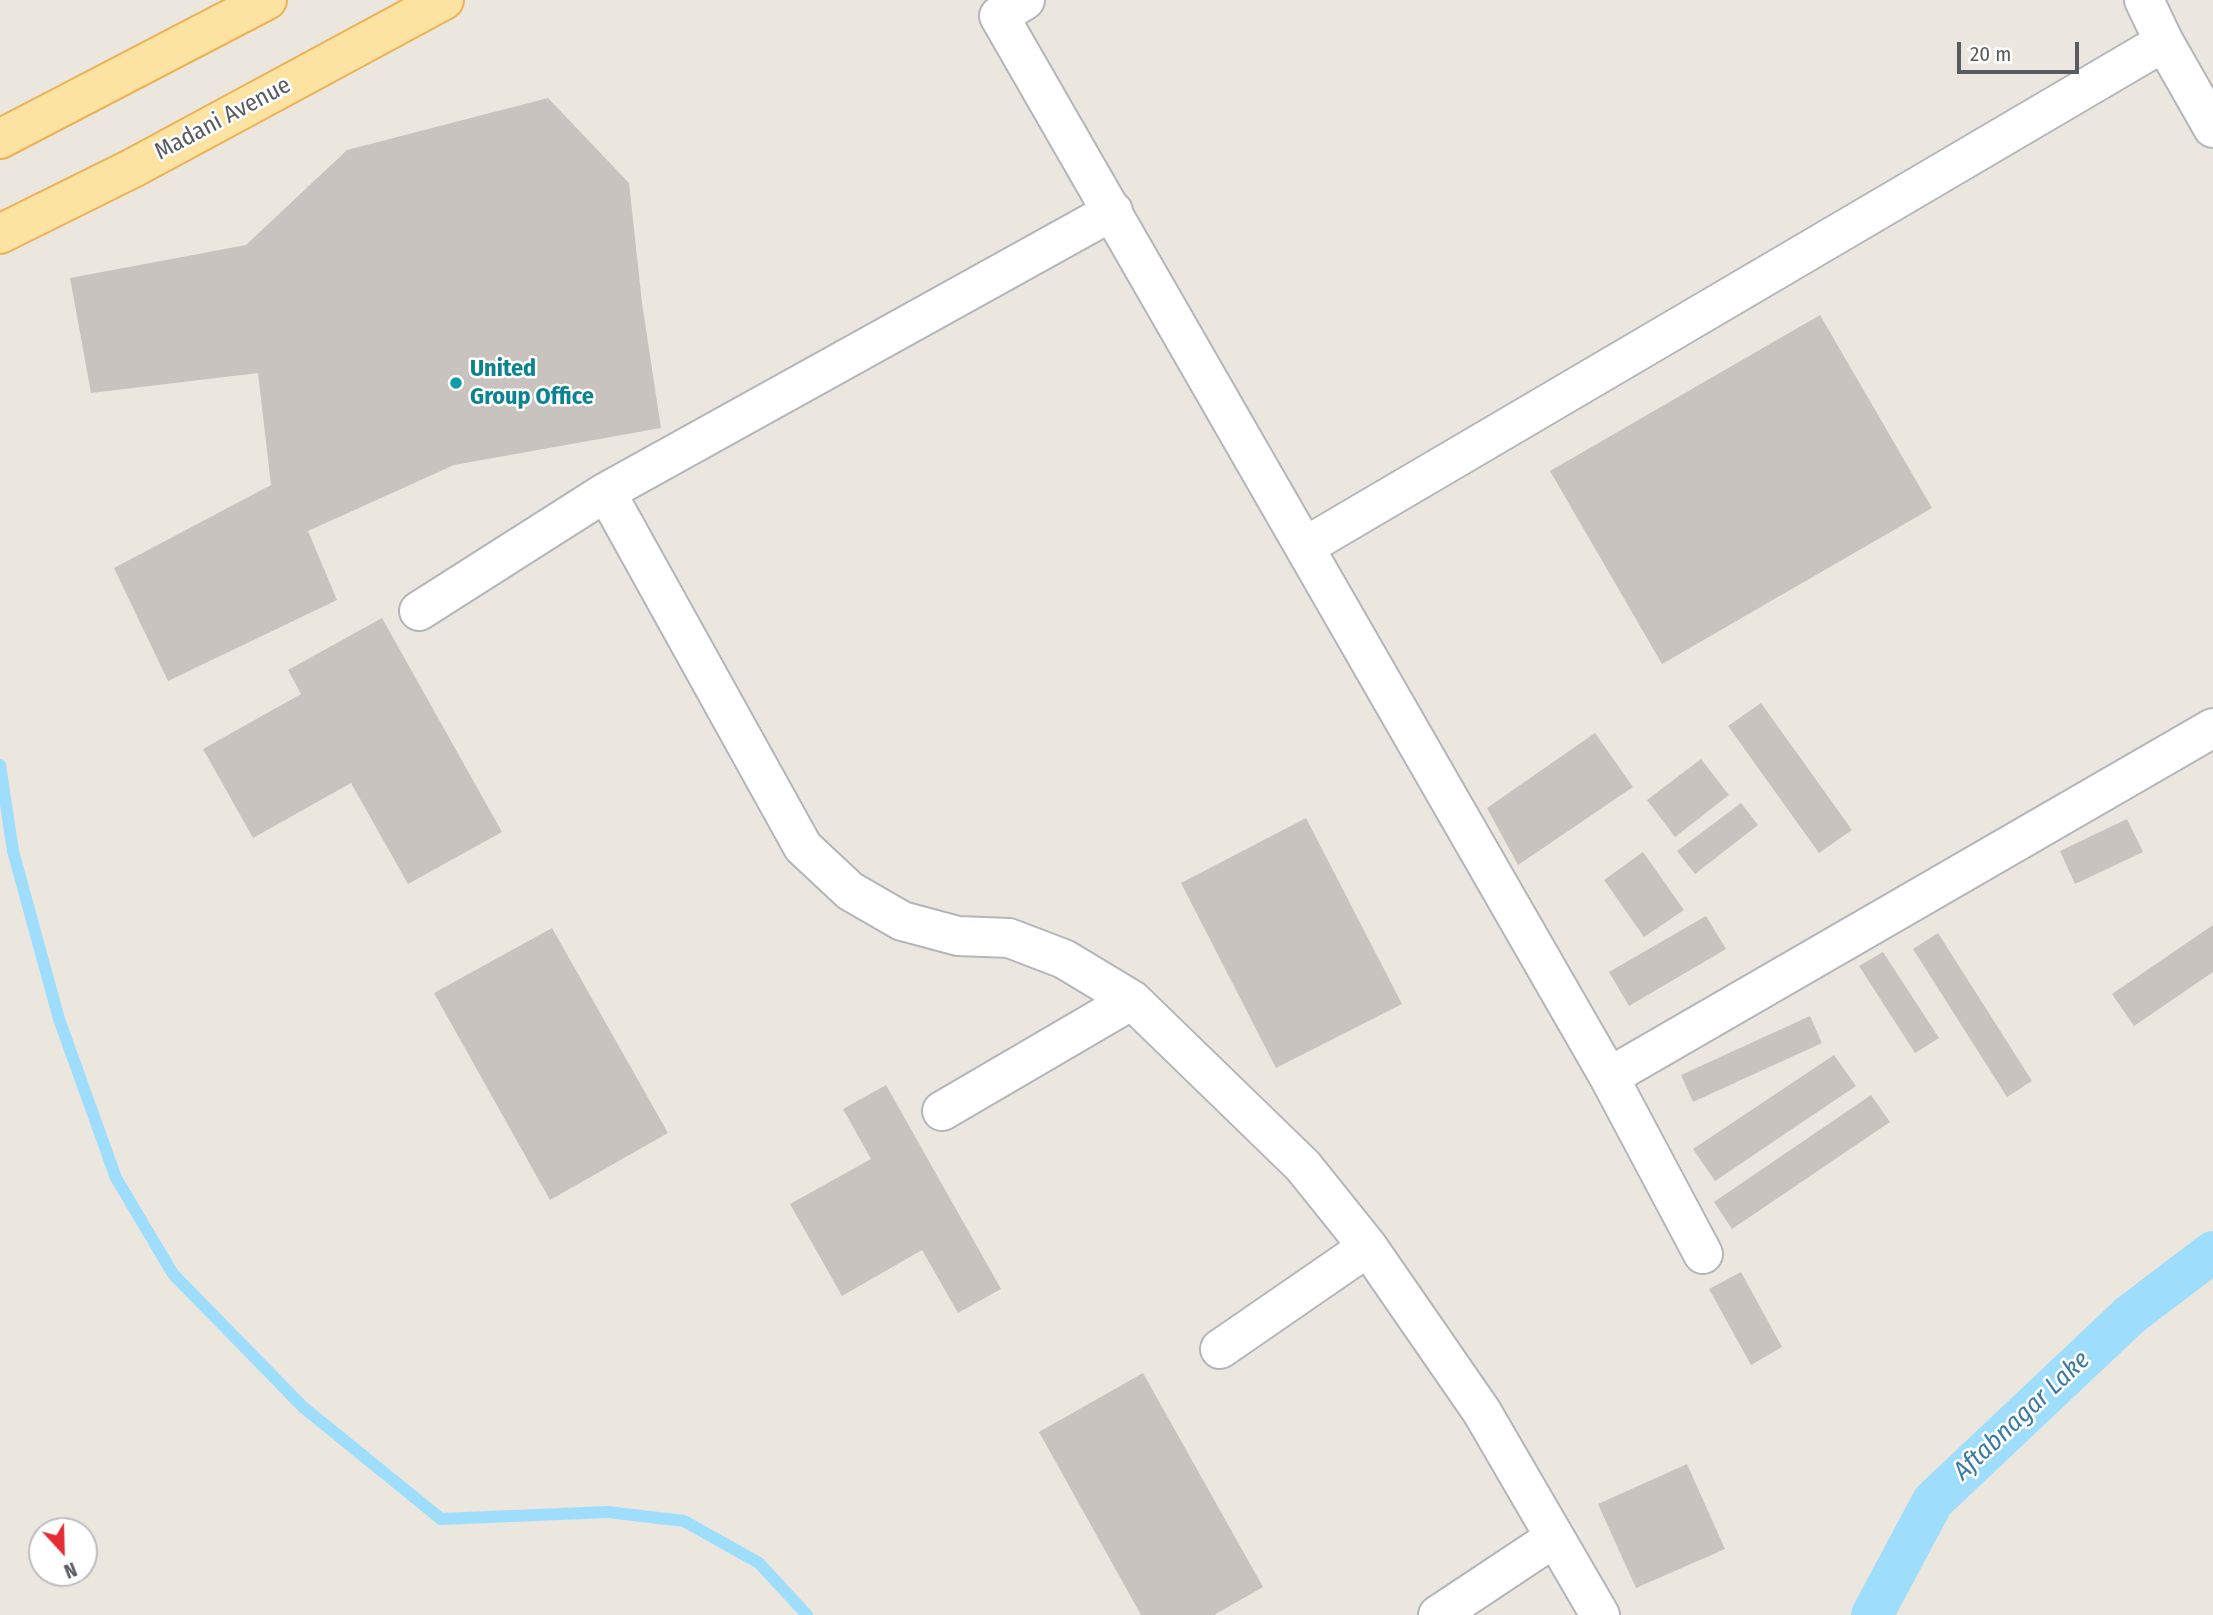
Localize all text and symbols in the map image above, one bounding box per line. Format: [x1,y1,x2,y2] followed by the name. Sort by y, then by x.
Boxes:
[1961,28,2084,72] scale bar
[1970,41,2011,67] text: 20 m
[150,71,296,167] street label: Madani Avenue
[470,355,594,411] place label: United Group Office
[448,375,464,391] marker: United Group Office
[1947,1345,2097,1487] water label: Aftabnagar Lake
[28,1517,98,1587] north arrow
[61,1557,80,1583] text: N

